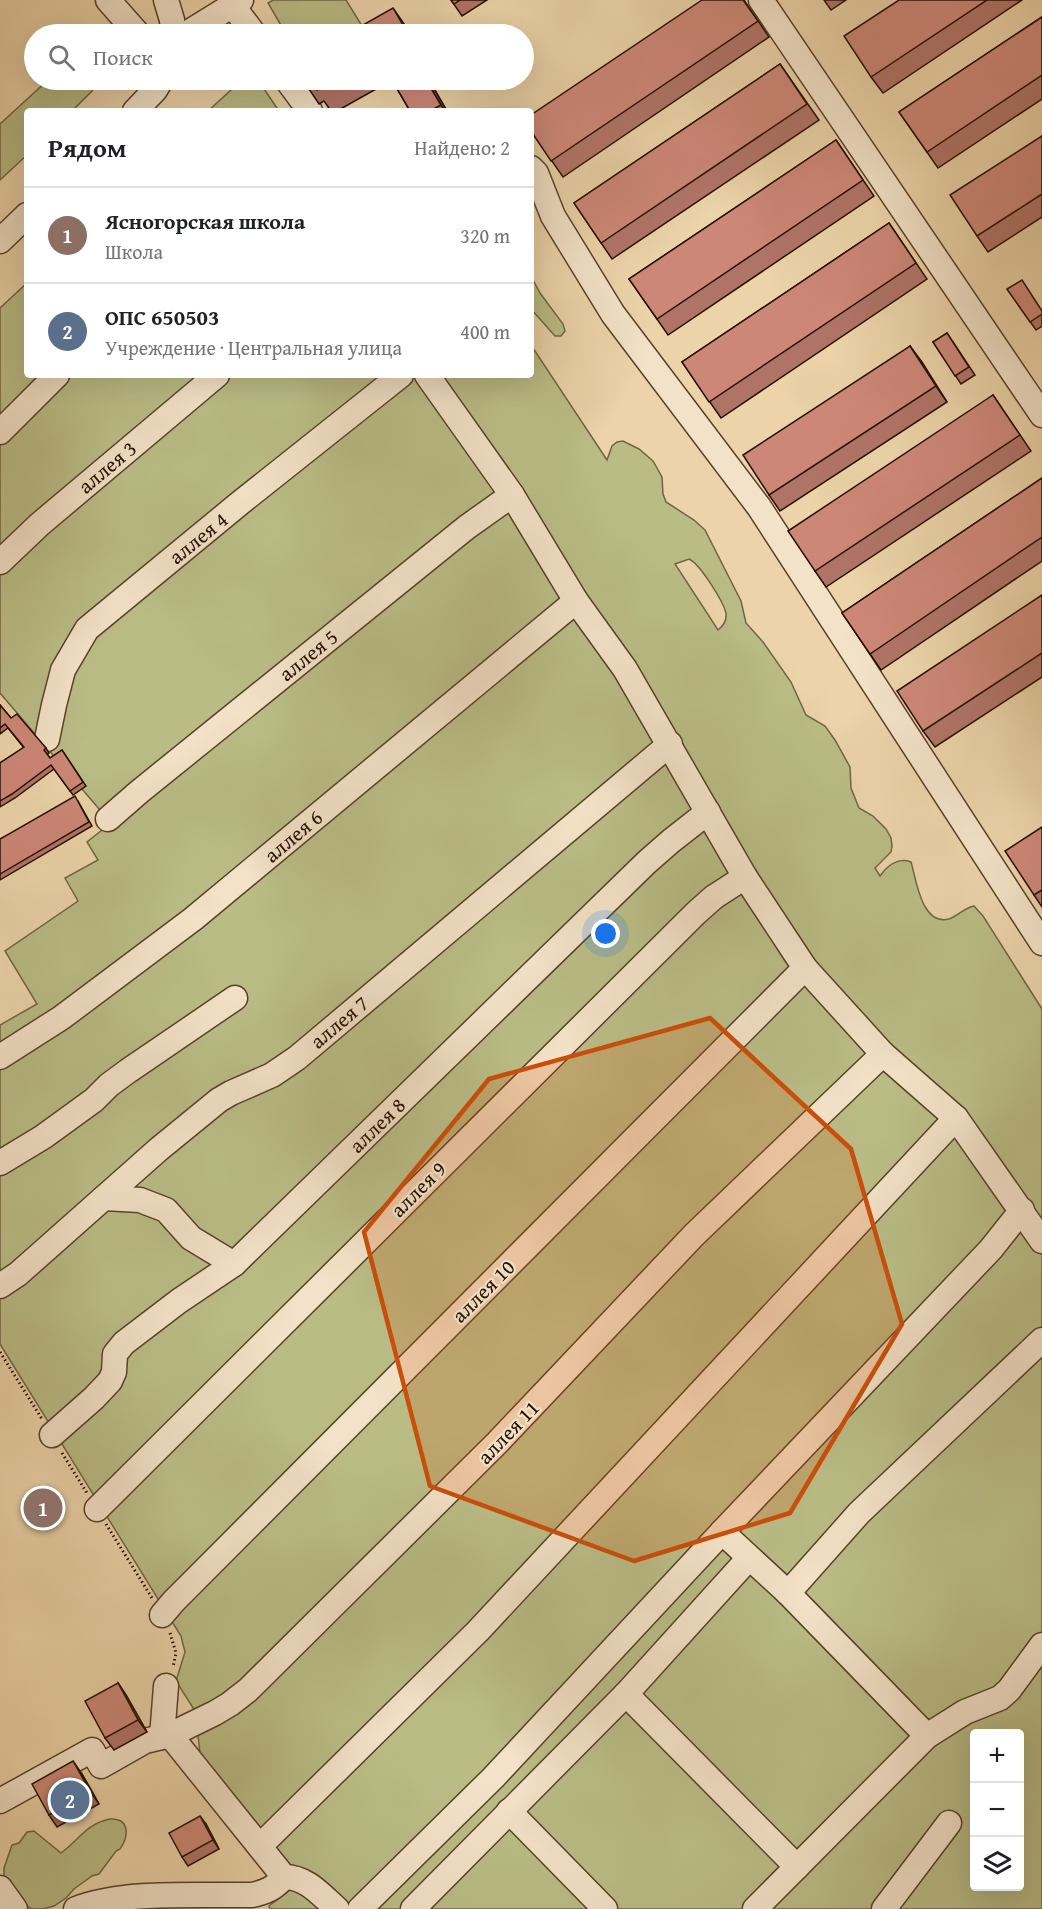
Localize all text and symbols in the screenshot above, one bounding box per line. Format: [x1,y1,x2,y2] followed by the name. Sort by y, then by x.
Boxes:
[24,24,534,90] search box
[45,41,78,74] icon: search
[93,41,153,73] text: Поиск
[48,128,126,167] text: Рядом
[414,133,510,162] text: Найдено: 2
[105,205,305,237] text: Ясногорская школа
[62,221,73,250] text: 1
[460,221,510,250] text: 320 m
[105,237,163,266] text: Школа
[105,301,219,333] text: ОПС 650503
[62,317,73,346] text: 2
[460,317,510,346] text: 400 m
[105,333,402,362] text: Учреждение · Центральная улица
[71,433,143,501] street label: аллея 3
[162,504,234,572] street label: аллея 4
[272,621,344,689] street label: аллея 5
[257,802,329,870] street label: аллея 6
[591,919,620,948] your location
[303,988,375,1056] street label: аллея 7
[342,1090,412,1160] street label: аллея 8
[383,1154,453,1224] street label: аллея 9
[444,1252,522,1330] street label: аллея 10
[470,1393,546,1471] street label: аллея 11
[24,1486,63,1530] pin: 1
[970,1729,1024,1891] map controls
[970,1729,1024,1783] button: +
[50,1778,90,1822] pin: 2
[970,1783,1024,1837] button: −
[970,1837,1024,1891] button: layers

